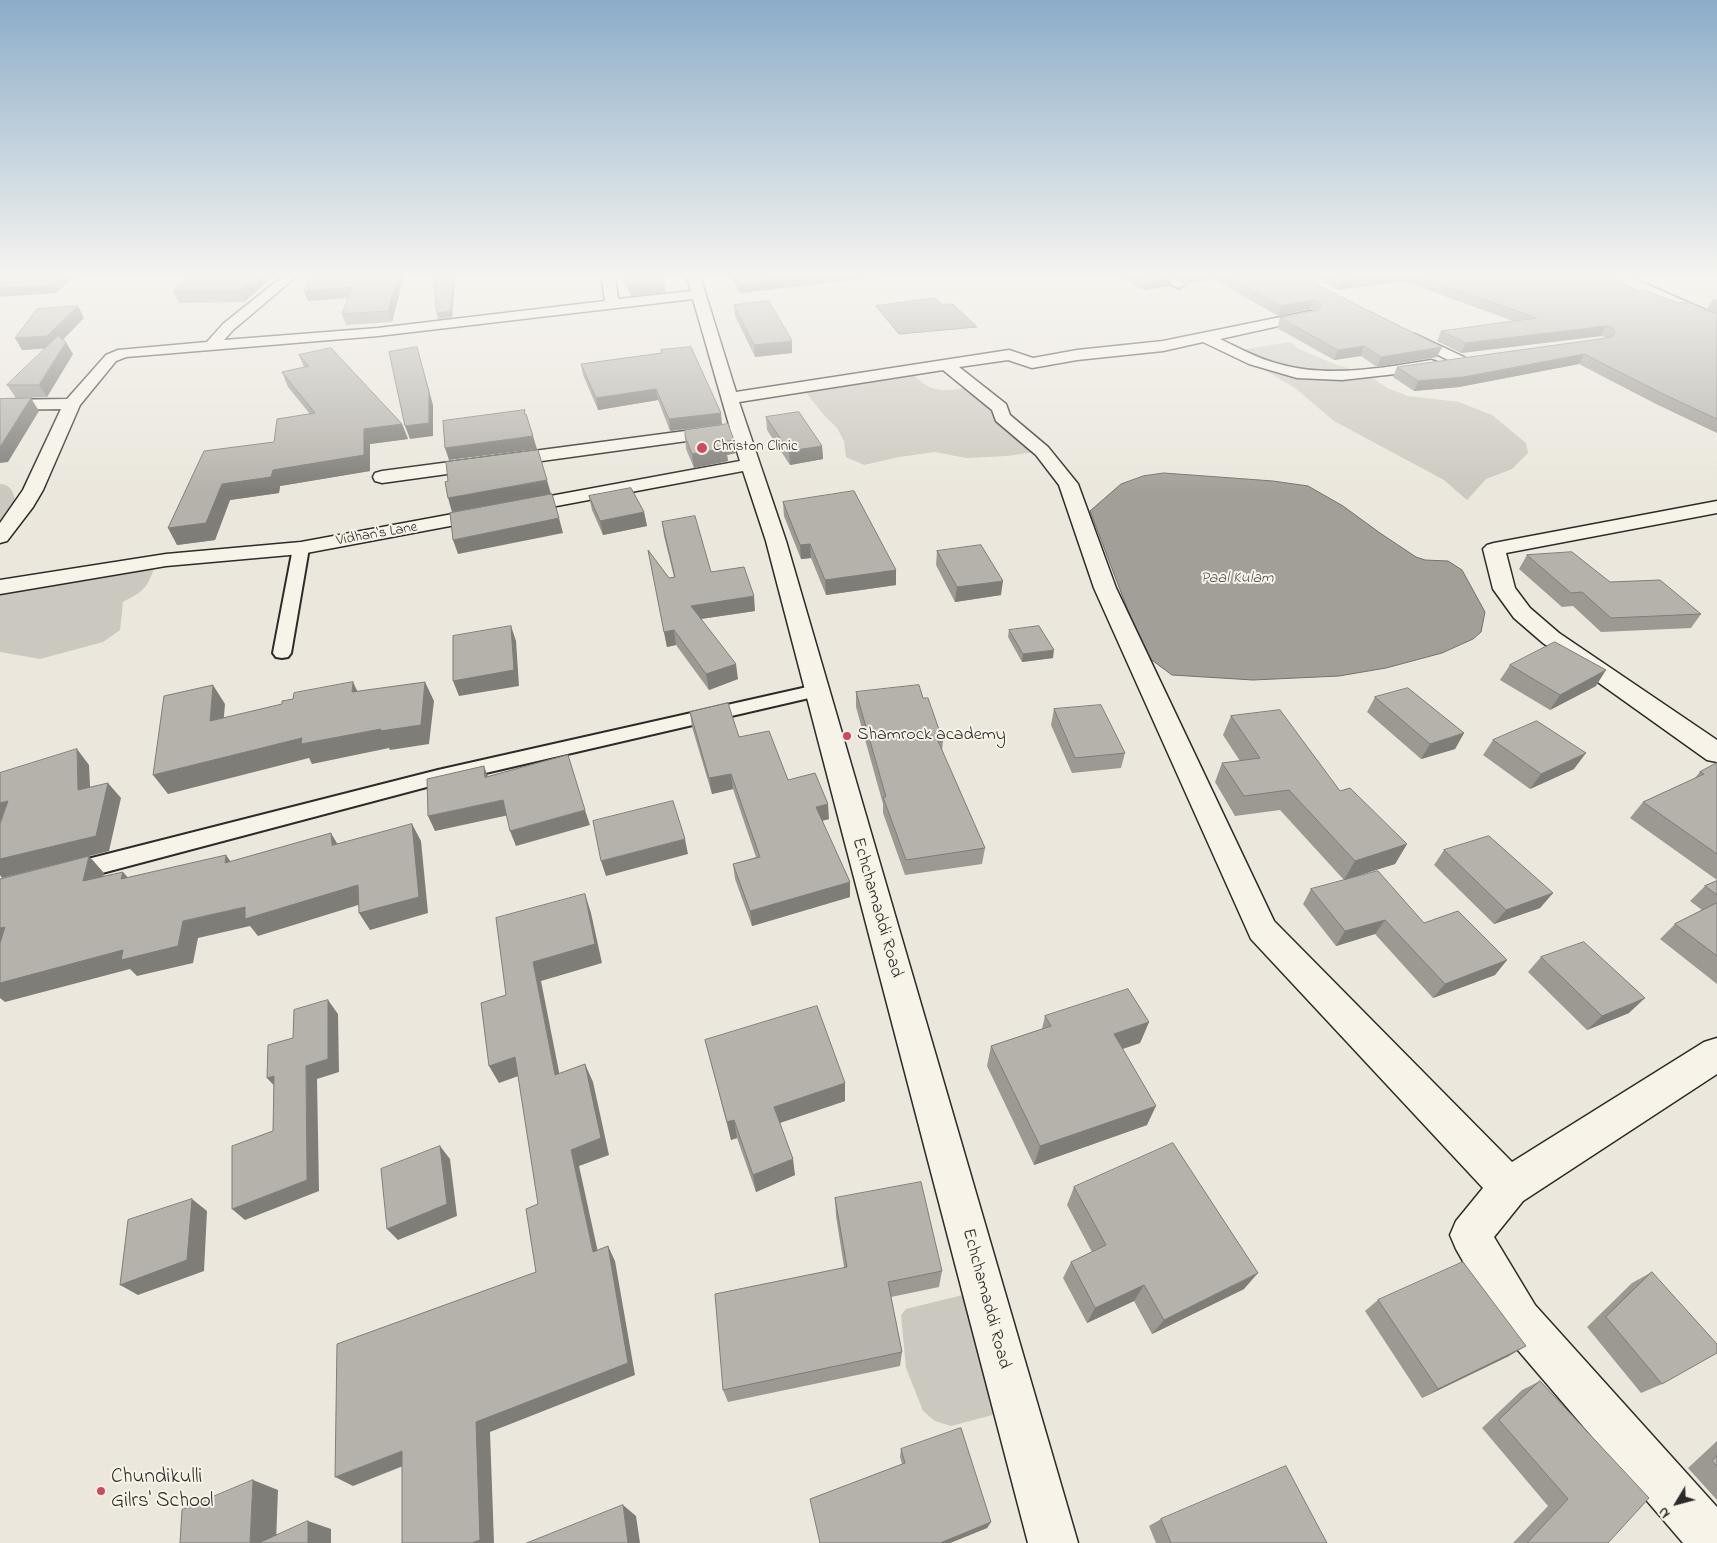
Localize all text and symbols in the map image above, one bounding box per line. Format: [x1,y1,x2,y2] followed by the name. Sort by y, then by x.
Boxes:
[713,439,798,457] place label: Christon Clinic
[695,441,709,455] marker: Christon Clinic
[335,519,419,551] street label: Vidhan's Lane
[1201,569,1273,589] water label: Paal Kulam
[857,725,1006,747] place label: Shamrock academy
[841,730,853,742] marker: Shamrock academy
[846,836,906,980] street label: Echchamaddi Road
[956,1226,1014,1372] street label: Echchamaddi Road
[111,1466,214,1516] place label: Chundikulli Gilrs' School
[1652,1478,1702,1528] north arrow
[95,1485,107,1497] marker: Chundikulli Gilrs' School
[1653,1502,1676,1522] text: N

